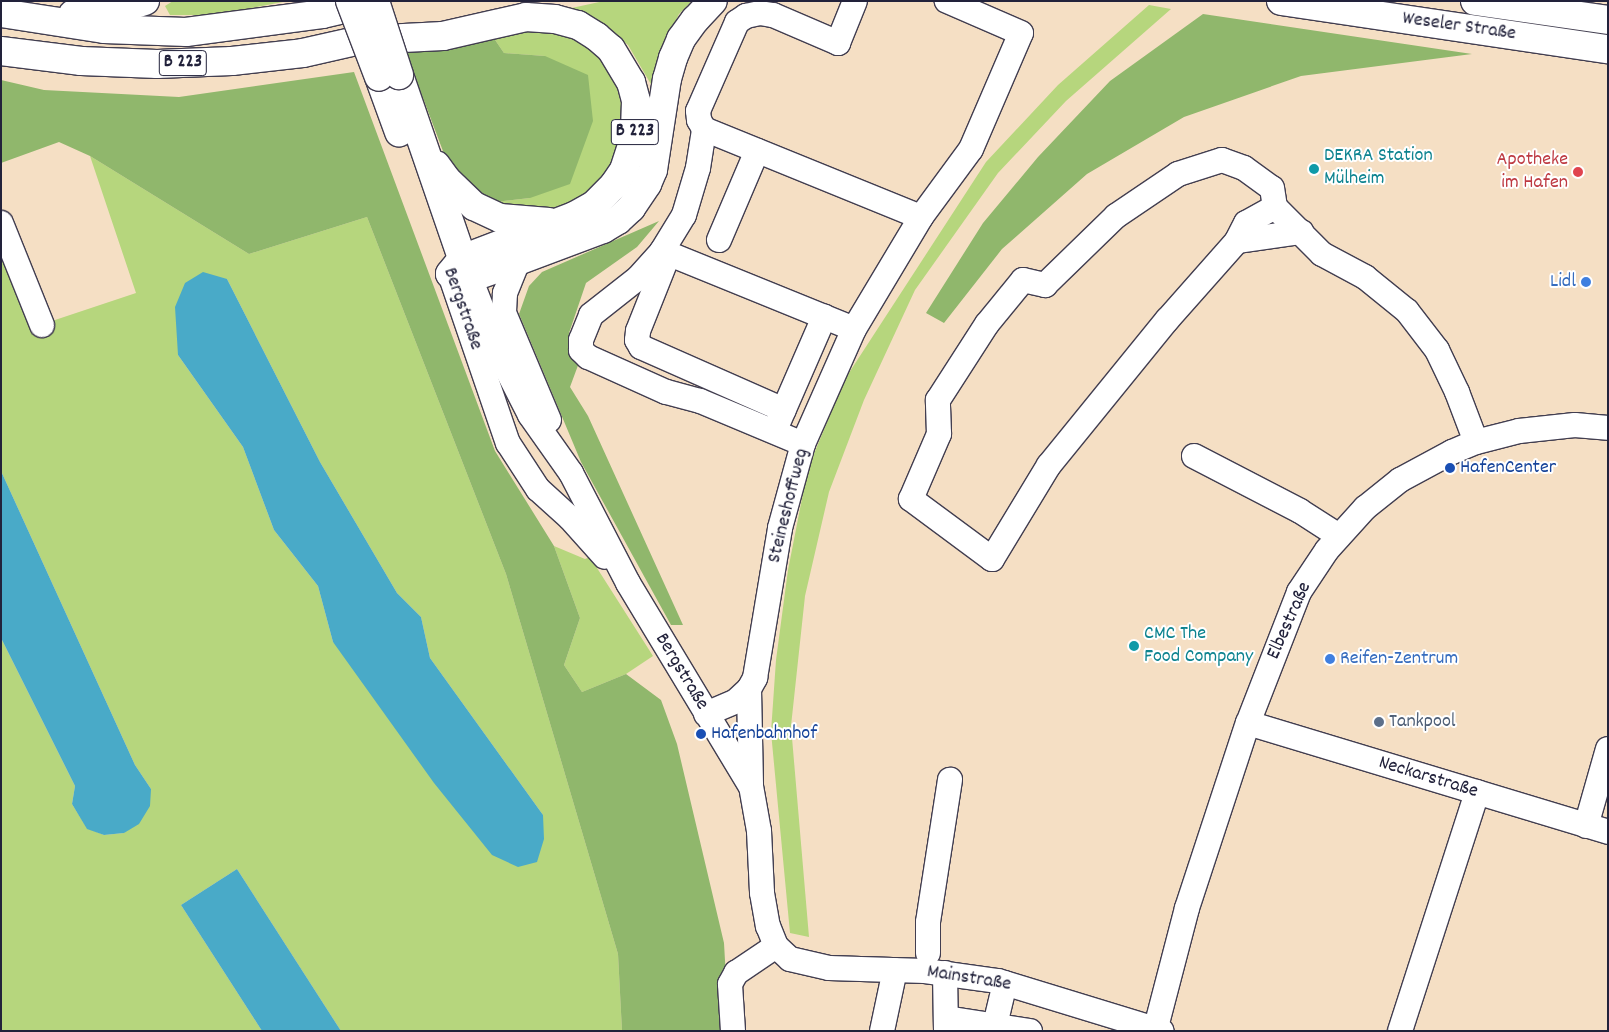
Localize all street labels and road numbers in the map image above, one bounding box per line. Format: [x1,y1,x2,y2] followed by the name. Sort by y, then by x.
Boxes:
[1401,7,1517,47] street label: Weseler Straße
[158,46,208,80] road number: B 223
[610,115,660,148] road number: B 223
[437,265,487,353] street label: Bergstraße
[763,446,815,566] street label: Steineshoffweg
[1262,579,1318,663] street label: Elbestraße
[649,629,713,715] street label: Bergstraße
[1375,752,1481,804] street label: Neckarstraße
[925,961,1013,997] street label: Mainstraße

